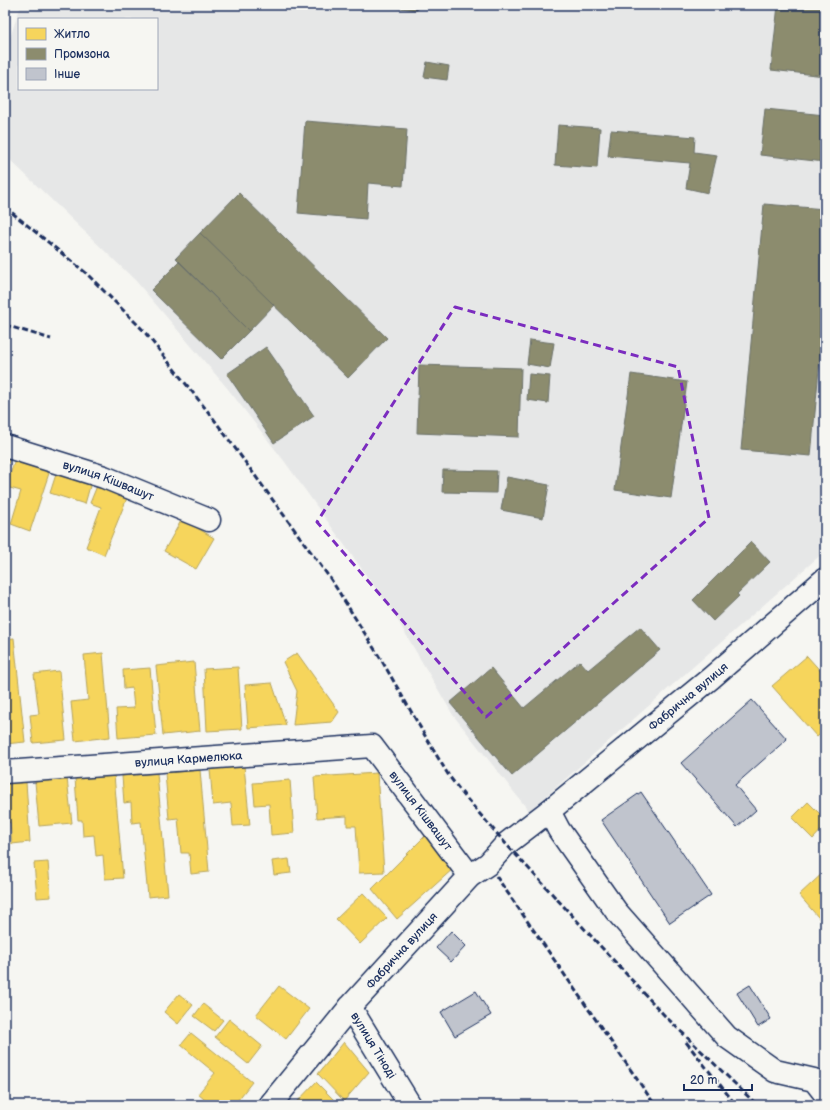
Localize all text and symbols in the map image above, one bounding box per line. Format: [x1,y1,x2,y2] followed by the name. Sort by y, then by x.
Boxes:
[18,18,158,90] legend
[54,27,90,42] text: Житло
[54,47,110,62] text: Промзона
[54,67,80,82] text: Інше
[61,458,156,505] street label: вулиця Кішвашут
[646,659,732,734] street label: Фабрична вулиця
[134,748,243,771] street label: вулиця Кармелюка
[385,768,456,854] street label: вулиця Кішвашут
[363,909,441,992] street label: Фабрична вулиця
[347,1010,399,1082] street label: вулиця Тіноді
[684,1066,752,1092] scale bar
[690,1073,717,1088] text: 20 m

